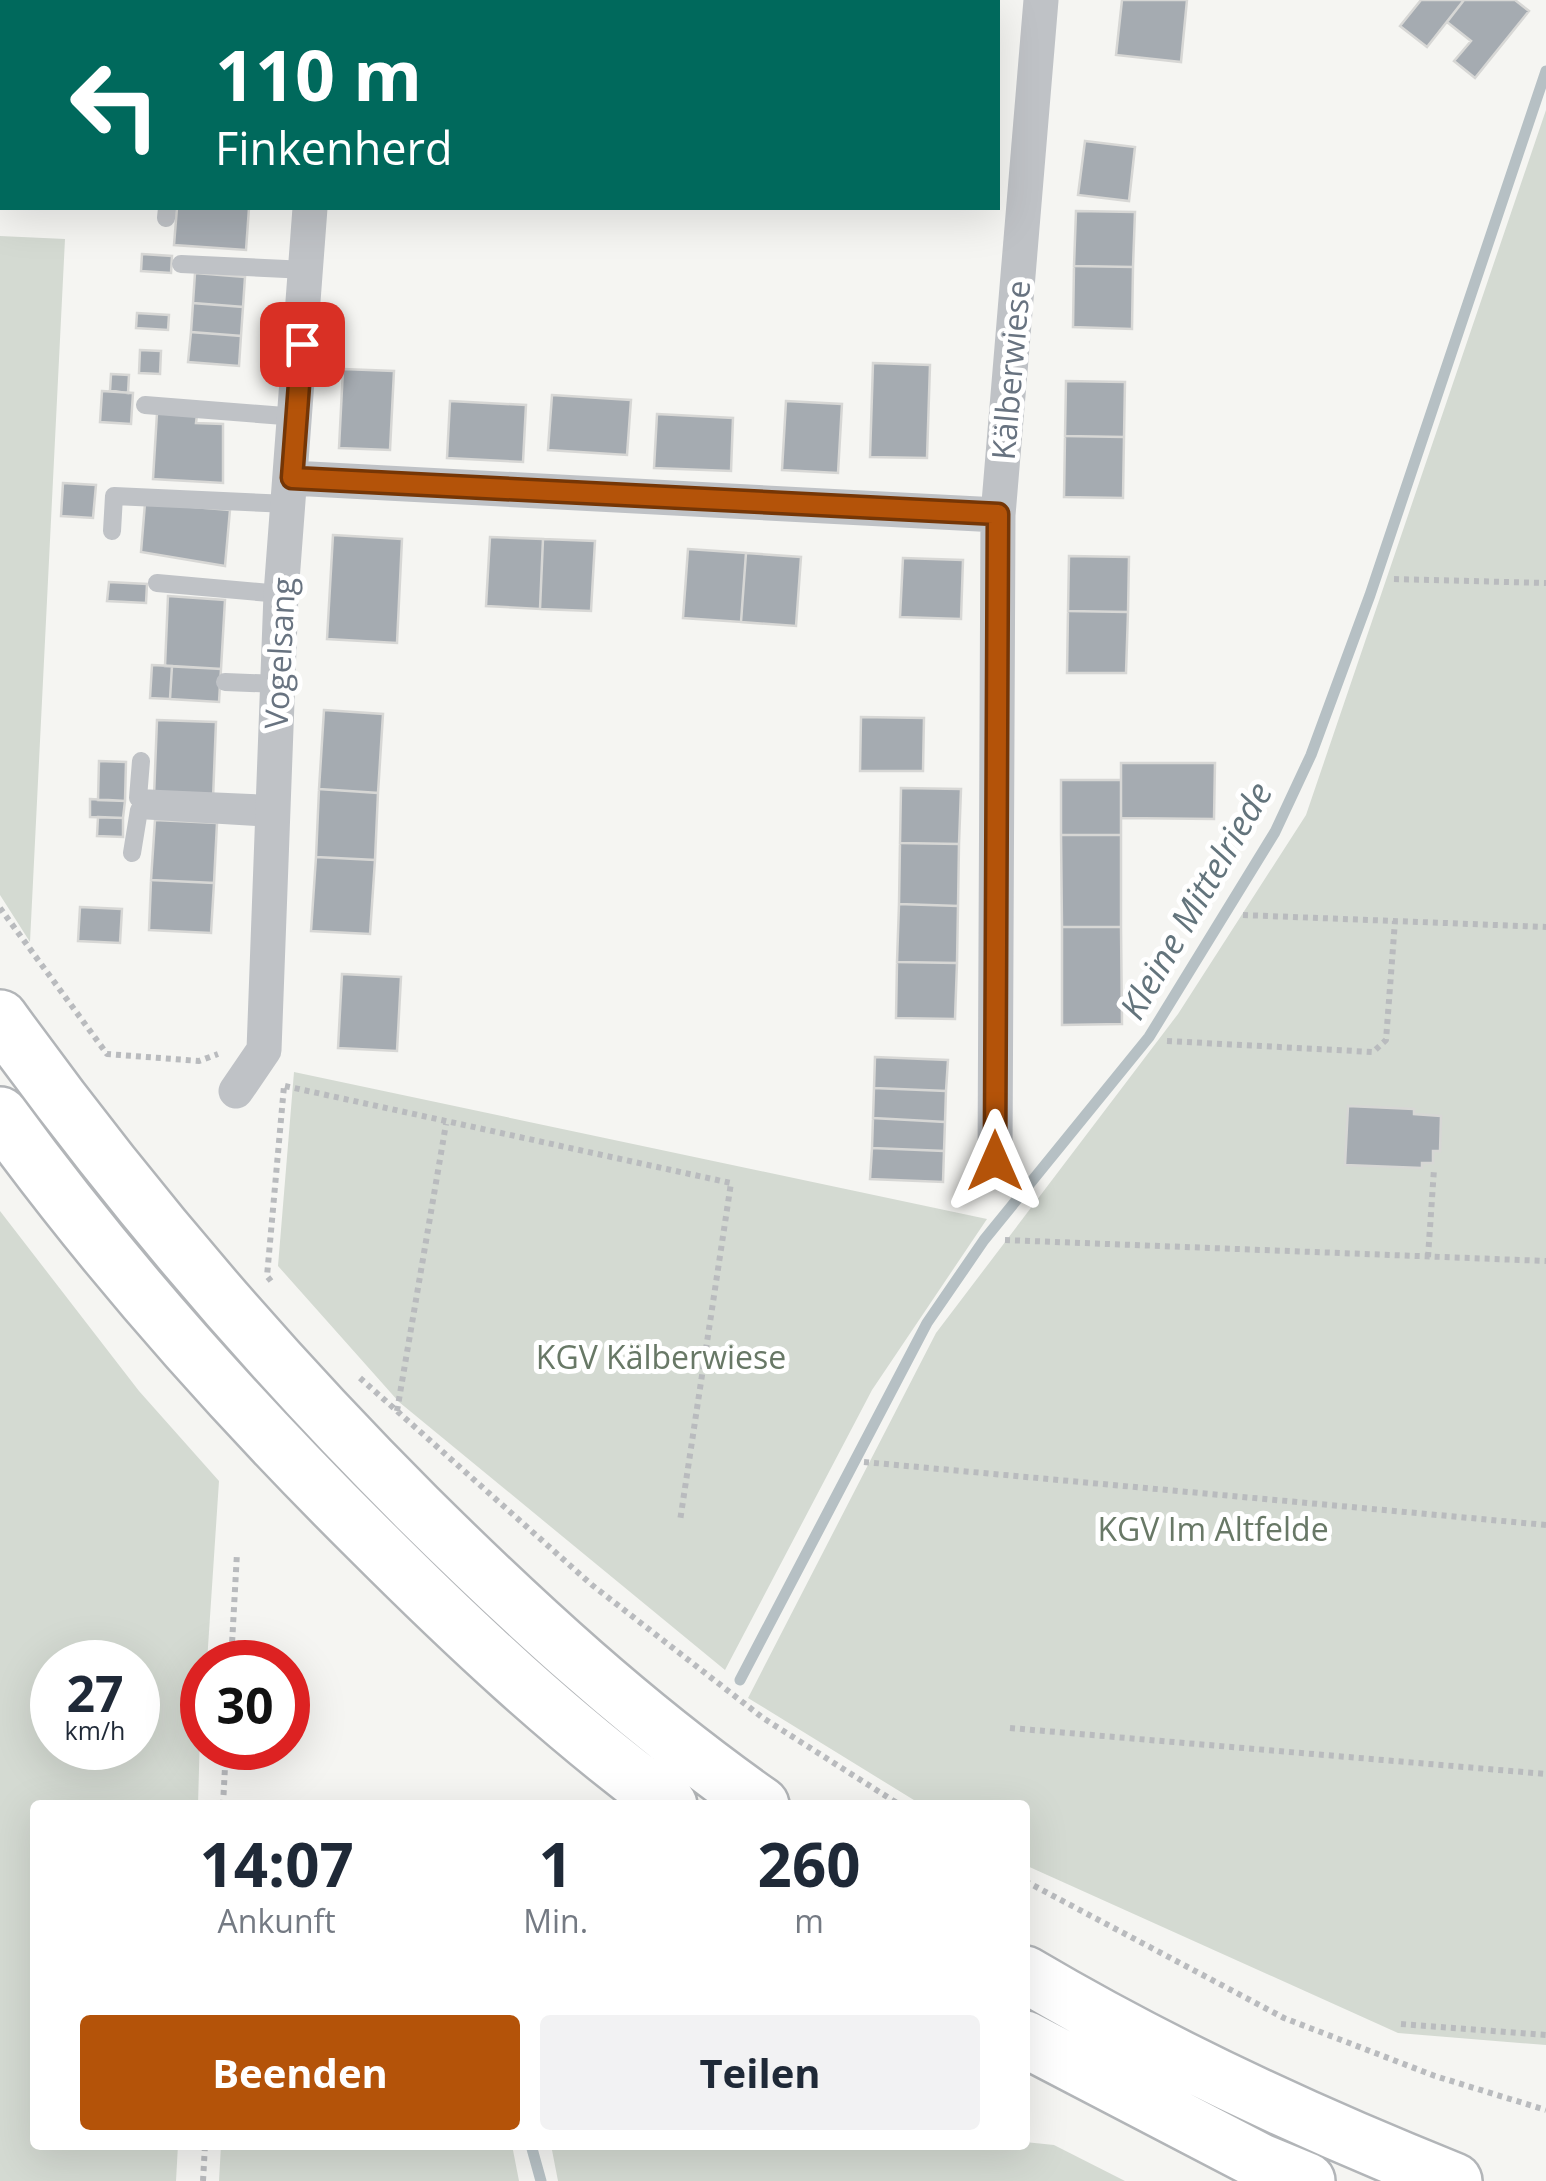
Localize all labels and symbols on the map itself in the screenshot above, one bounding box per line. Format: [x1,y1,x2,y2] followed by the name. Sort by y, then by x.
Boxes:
[981,278,1039,462] street label: Kälberwiese
[260,302,345,387] pin
[254,576,304,730] street label: Vogelsang
[1108,773,1282,1027] water label: Kleine Mittelriede
[943,1109,1047,1213] position arrow
[536,1335,786,1378] park label: KGV Kälberwiese
[1097,1507,1329,1550] park label: KGV Im Altfelde
[180,1640,310,1770] speed limit sign: 30

